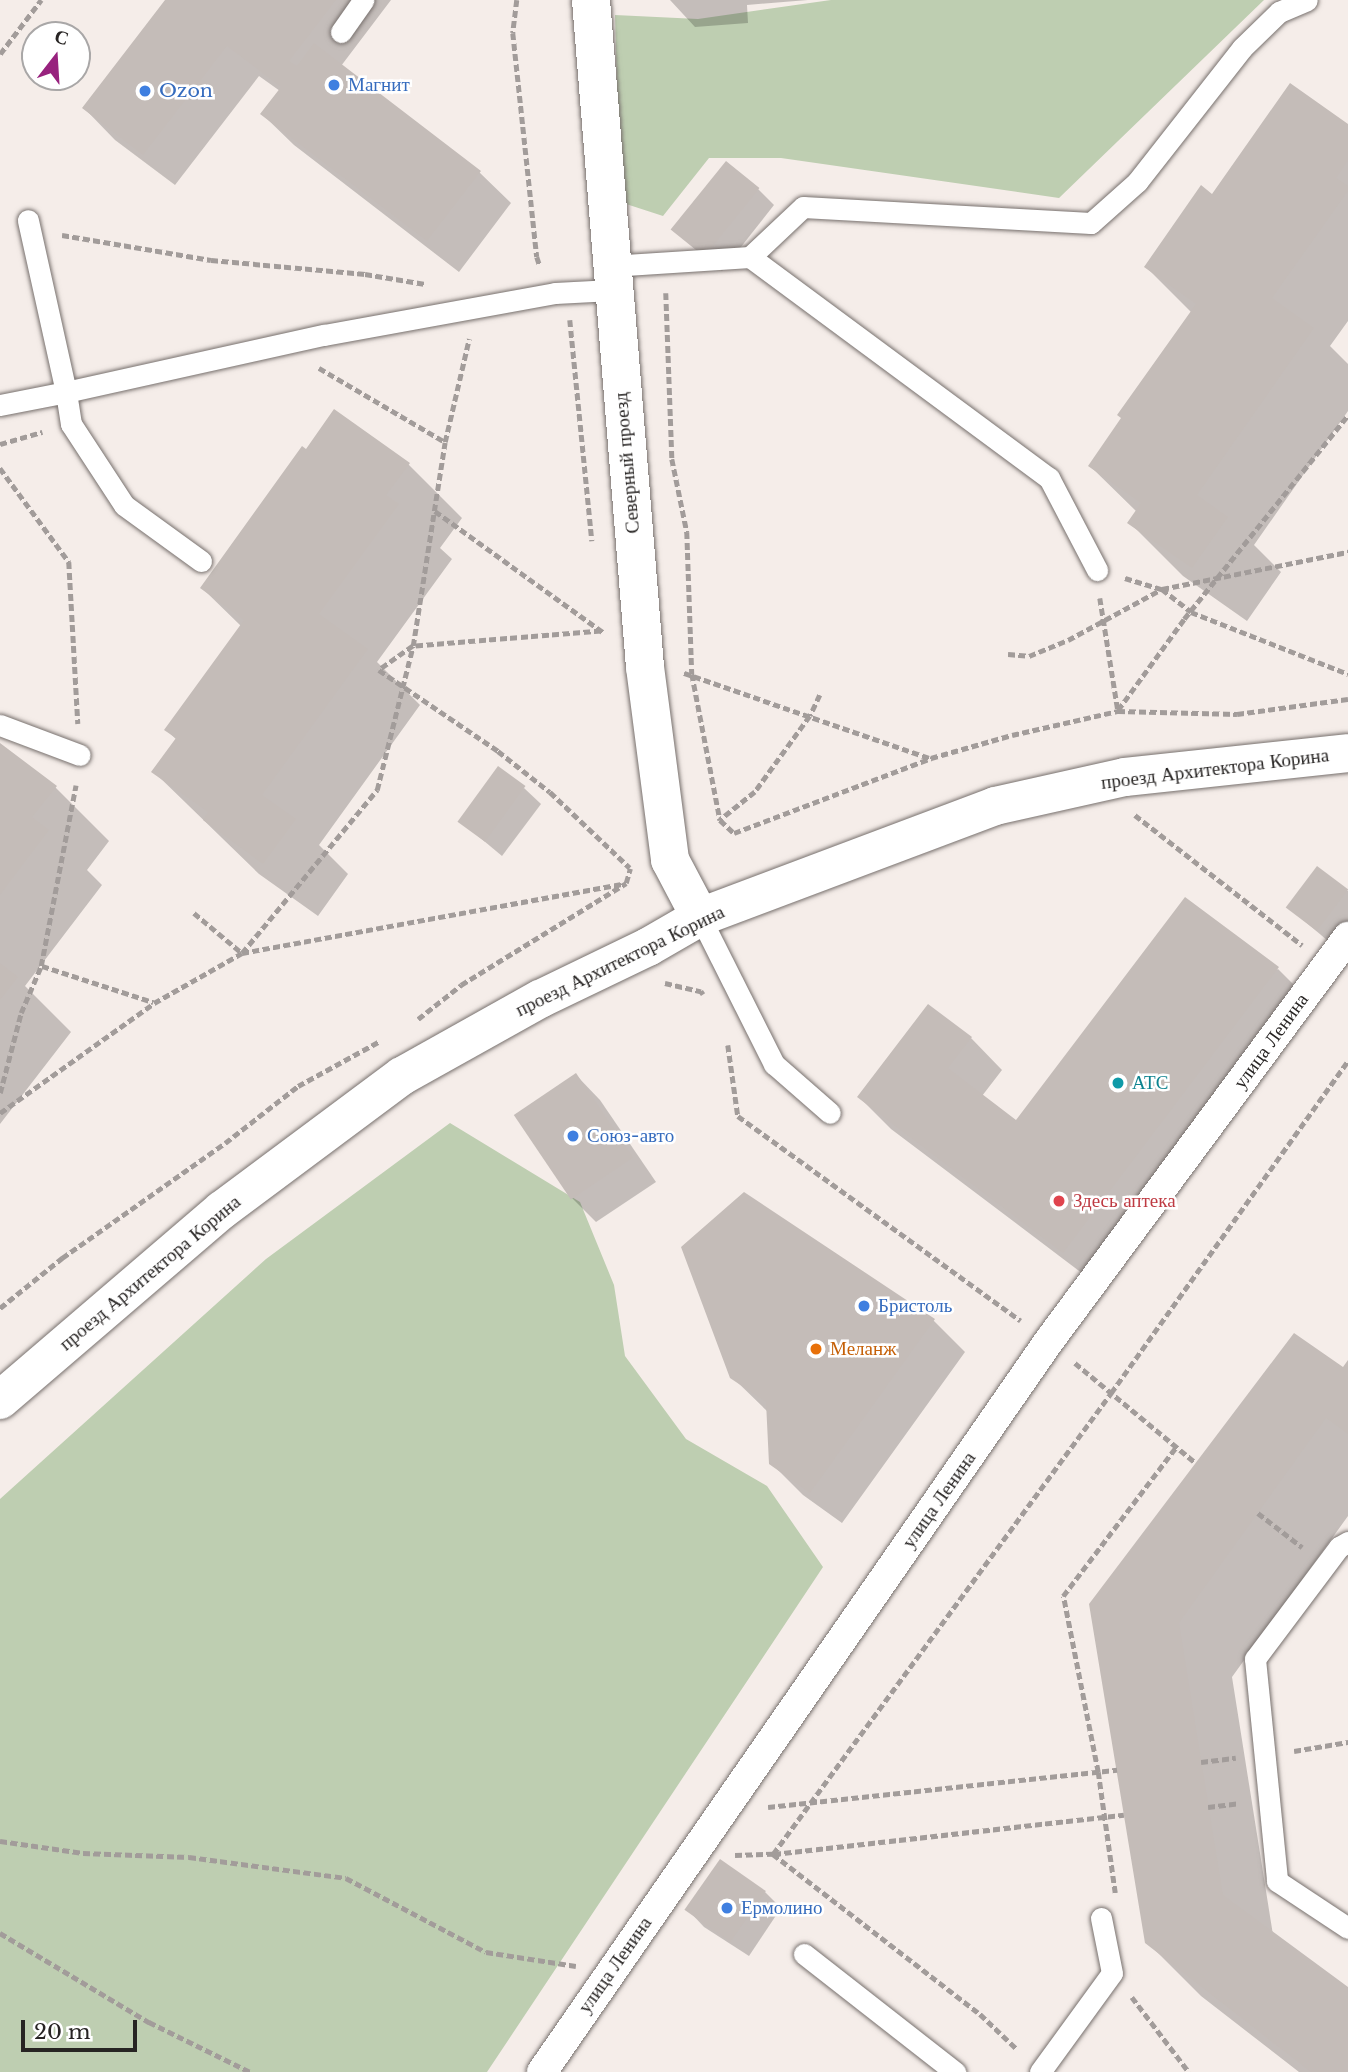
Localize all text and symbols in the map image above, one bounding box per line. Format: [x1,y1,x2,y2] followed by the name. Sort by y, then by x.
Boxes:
[21,21,91,91] north arrow
[52,24,72,50] text: С
[348,74,410,96] place label: Магнит
[326,77,342,93] marker: Магнит
[159,80,213,102] place label: Ozon
[137,83,153,99] marker: Ozon
[609,391,645,535] street label: Северный проезд
[1100,744,1330,794] street label: проезд Архитектора Корина
[512,900,728,1022] street label: проезд Архитектора Корина
[1229,989,1313,1093] street label: улица Ленина
[1132,1072,1168,1094] place label: АТС
[1110,1075,1126,1091] marker: АТС
[587,1125,674,1147] place label: Союз-авто
[565,1128,581,1144] marker: Союз-авто
[1073,1190,1176,1212] place label: Здесь аптека
[55,1191,245,1355] street label: проезд Архитектора Корина
[1051,1193,1067,1209] marker: Здесь аптека
[878,1295,952,1317] place label: Бристоль
[856,1298,872,1314] marker: Бристоль
[830,1338,896,1360] place label: Меланж
[808,1341,824,1357] marker: Меланж
[897,1447,981,1553] street label: улица Ленина
[741,1897,822,1919] place label: Ермолино
[719,1900,735,1916] marker: Ермолино
[573,1912,657,2018] street label: улица Ленина
[24,2006,140,2050] scale bar
[34,2019,91,2045] text: 20 m

